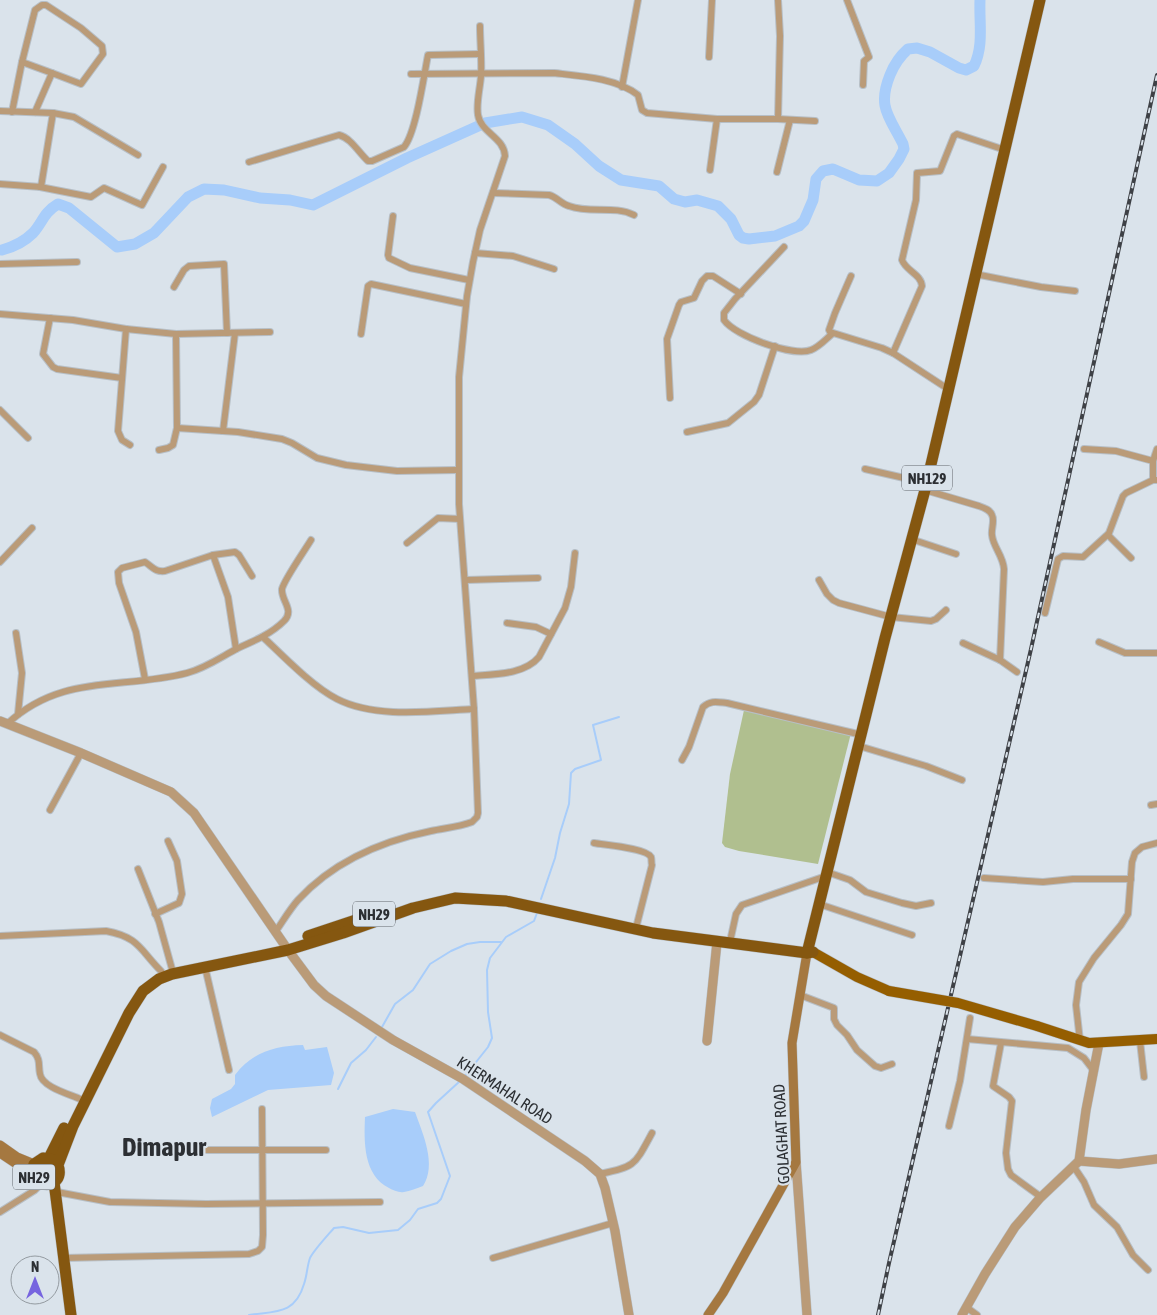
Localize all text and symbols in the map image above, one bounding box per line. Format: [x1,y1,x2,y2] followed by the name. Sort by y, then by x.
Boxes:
[902,466,952,490] road number: NH129
[353,902,395,926] road number: NH29
[454,1052,556,1128] street label: KHERMAHAL ROAD
[769,1084,793,1184] street label: GOLAGHAT ROAD
[122,1132,207,1162] district label: Dimapur
[13,1164,55,1190] road number: NH29
[10,1255,60,1305] north arrow
[31,1259,39,1275] text: N

